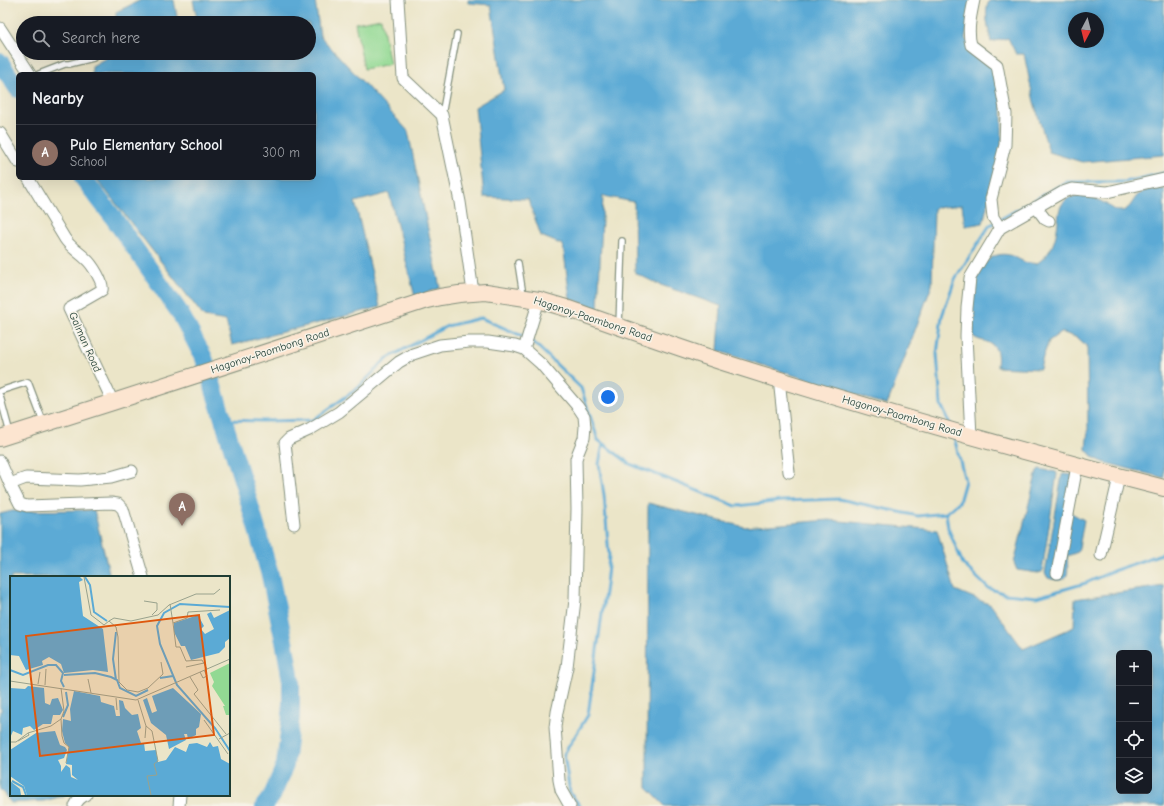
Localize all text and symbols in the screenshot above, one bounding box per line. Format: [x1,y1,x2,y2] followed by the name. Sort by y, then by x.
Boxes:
[1068,12,1104,48] north arrow
[16,16,316,60] search box
[30,27,52,49] icon: search
[62,29,140,47] text: Search here
[32,89,83,108] text: Nearby
[70,136,223,154] text: Pulo Elementary School
[41,145,49,160] text: A
[262,145,300,160] text: 300 m
[70,154,107,169] text: School
[532,294,654,344] street label: Hagonoy-Paombong Road
[66,310,104,374] street label: Galman Road
[209,326,331,376] street label: Hagonoy-Paombong Road
[598,387,618,407] your location
[841,393,963,439] street label: Hagonoy-Paombong Road
[169,493,195,526] pin: A
[10,576,230,796] inset map
[1116,650,1152,794] map controls
[1116,650,1152,686] button: +
[1116,686,1152,722] button: −
[1116,722,1152,758] button: locate
[1116,758,1152,794] button: layers

